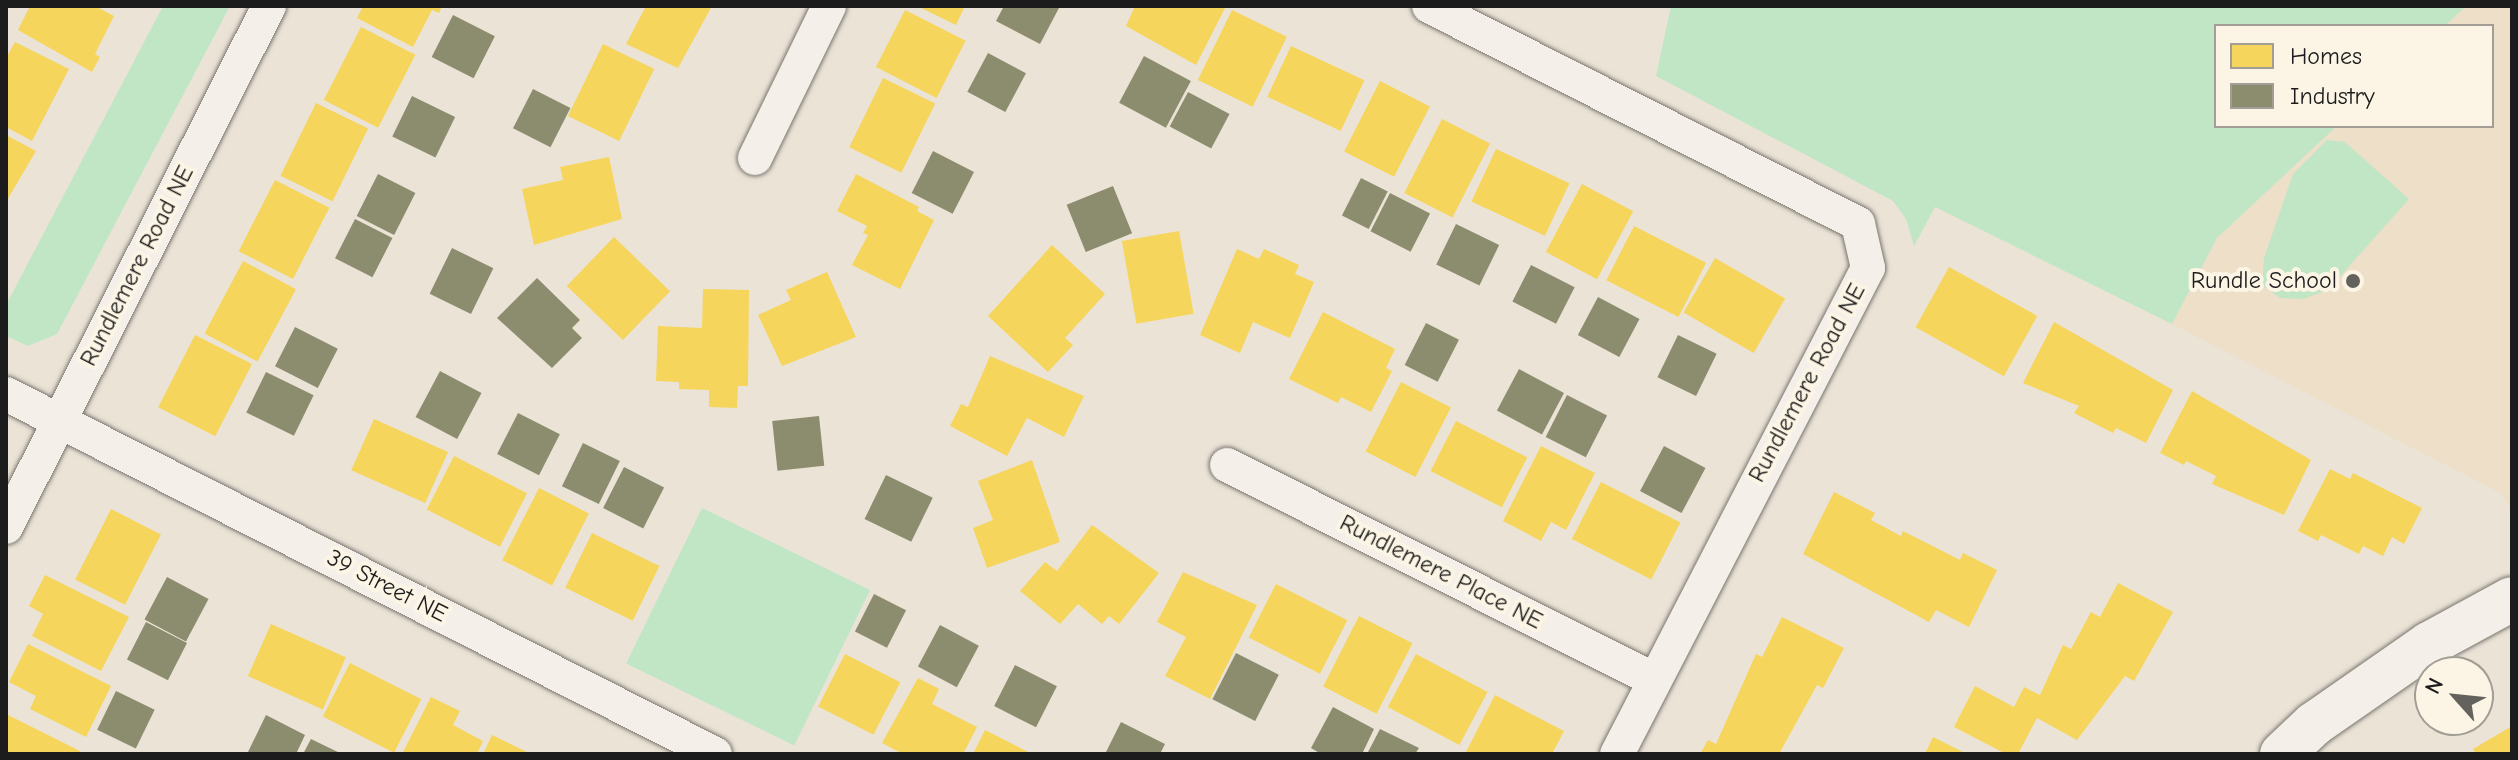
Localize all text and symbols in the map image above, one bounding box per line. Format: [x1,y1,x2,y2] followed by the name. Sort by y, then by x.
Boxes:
[2214,24,2494,128] legend
[2290,42,2362,70] text: Homes
[2290,82,2375,110] text: Industry
[74,161,200,371] street label: Rundlemere Road NE
[2191,267,2337,295] place label: Rundle School
[2344,272,2362,290] marker: Rundle School
[1742,279,1872,487] street label: Rundlemere Road NE
[1335,508,1547,636] street label: Rundlemere Place NE
[322,543,452,629] street label: 39 Street NE
[2414,656,2494,736] north arrow
[2420,674,2449,698] text: N

